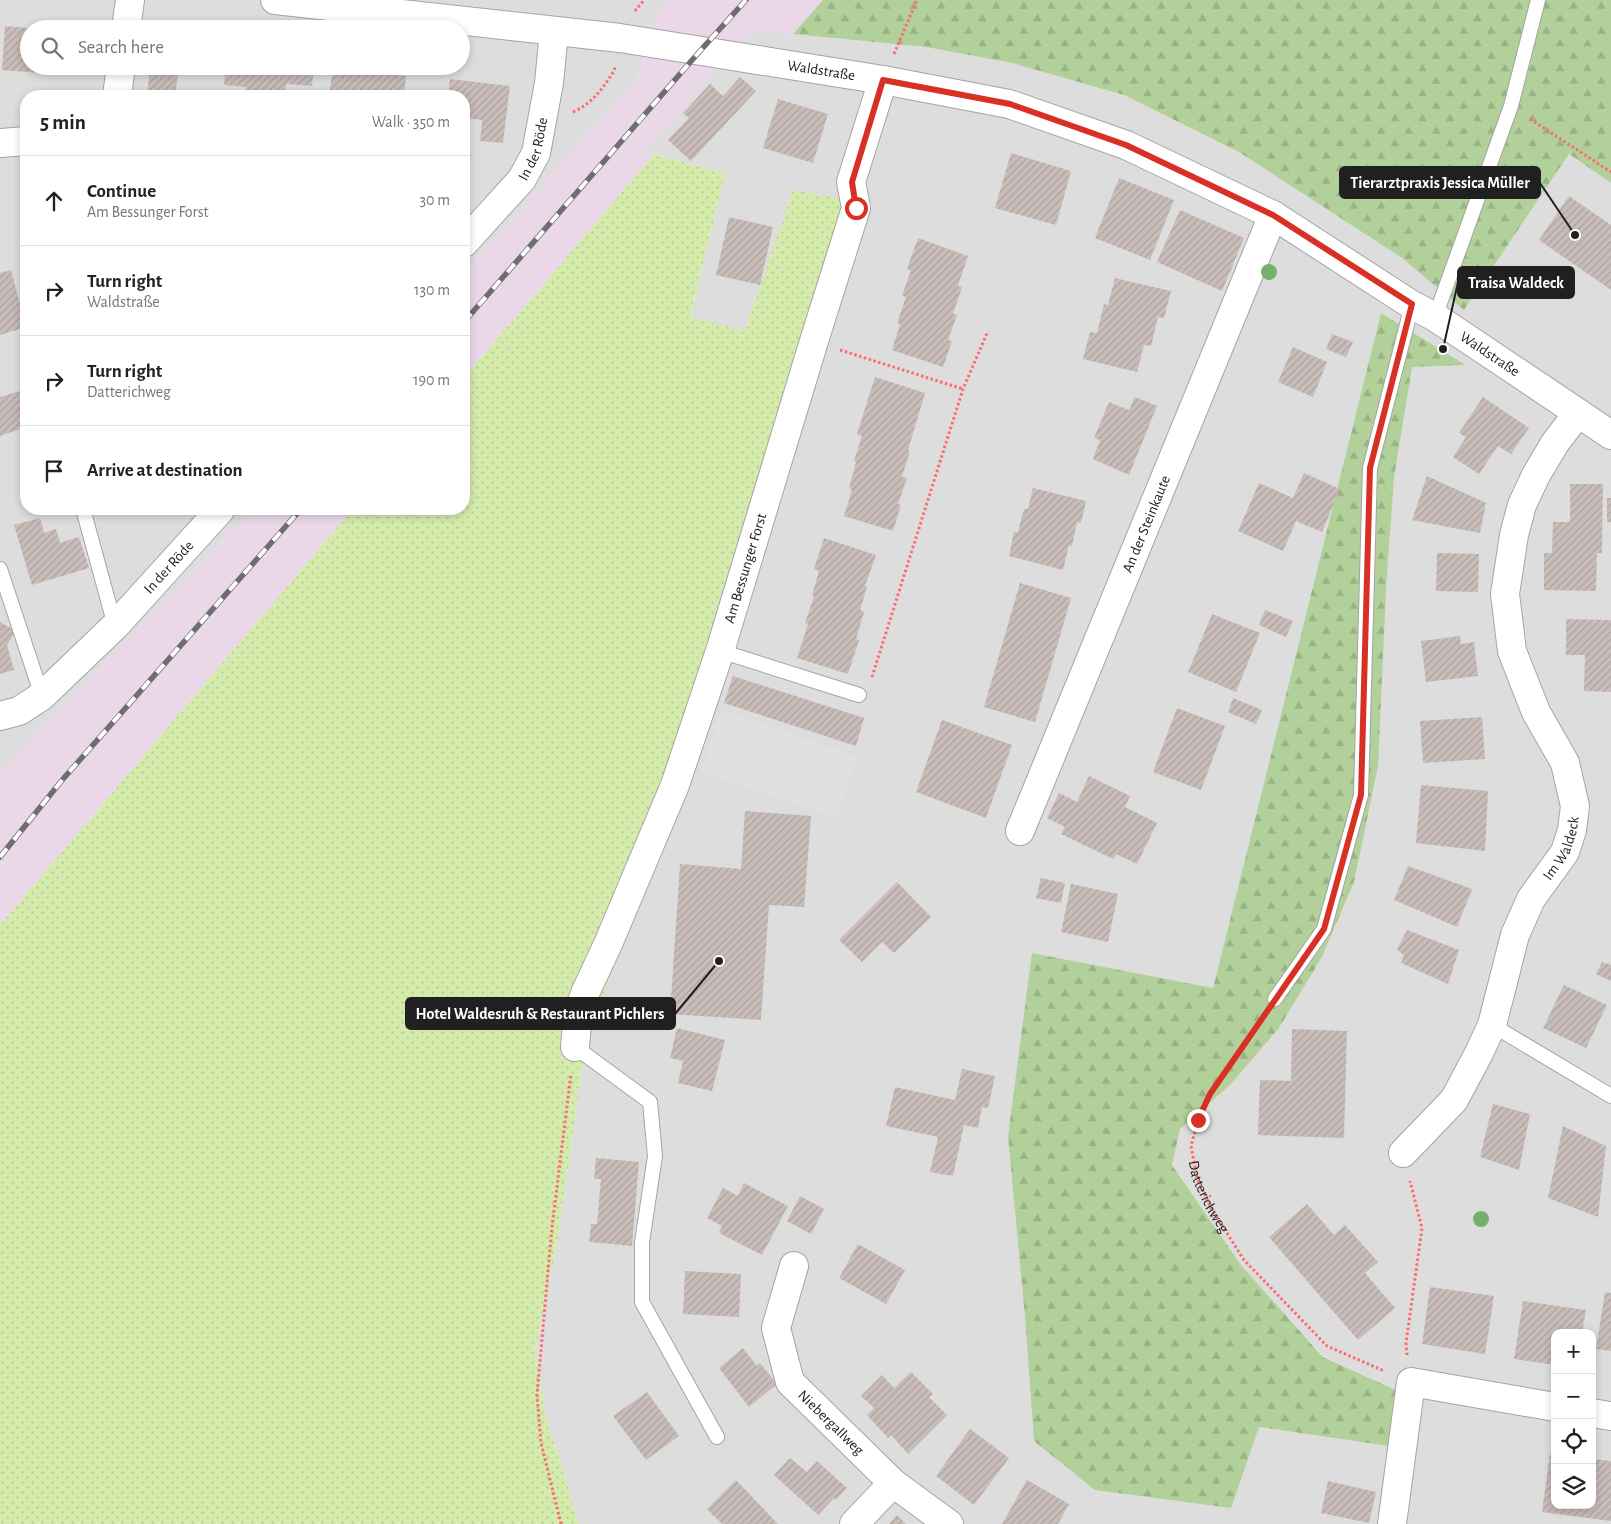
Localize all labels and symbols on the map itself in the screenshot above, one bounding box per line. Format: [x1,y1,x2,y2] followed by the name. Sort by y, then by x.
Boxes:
[786,57,856,83] street label: Waldstraße
[515,116,550,183] street label: In der Röde
[1340,167,1540,198] callout: Tierarztpraxis Jessica Müller
[1350,175,1530,191] text: Tierarztpraxis Jessica Müller
[845,197,868,220] route start
[1458,267,1574,298] callout: Traisa Waldeck
[1468,275,1564,291] text: Traisa Waldeck
[1457,329,1522,379] street label: Waldstraße
[1120,473,1173,575] street label: An der Steinkaute
[721,511,769,625] street label: Am Bessunger Forst
[141,537,196,596] street label: In der Röde
[1540,816,1581,883] street label: Im Waldeck
[406,998,675,1029] callout: Hotel Waldesruh & Restaurant Pichlers
[416,1006,664,1022] text: Hotel Waldesruh & Restaurant Pichlers
[1187,1109,1210,1132] route end
[1186,1159,1233,1236] street label: Datterichweg
[795,1387,868,1458] street label: Niebergallweg

